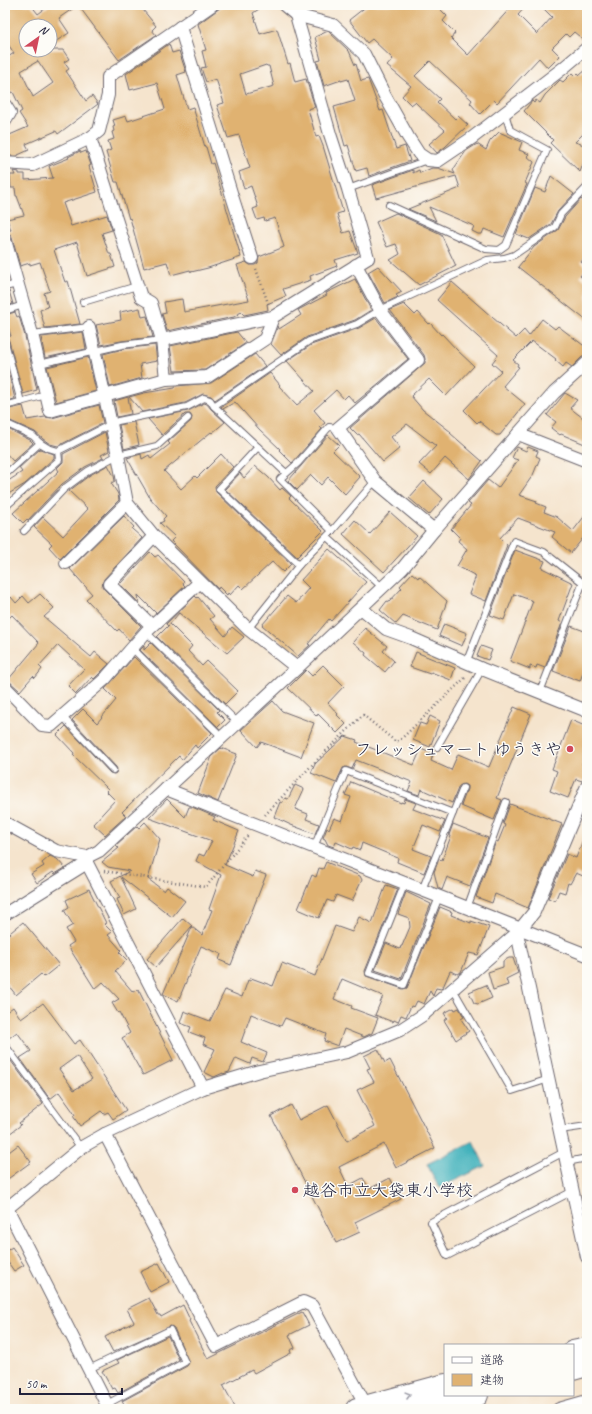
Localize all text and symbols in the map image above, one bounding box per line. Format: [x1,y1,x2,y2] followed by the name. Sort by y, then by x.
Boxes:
[18,18,58,58] north arrow
[37,22,52,39] text: N
[355,739,562,760] place label: フレッシュマート ゆうきや
[565,744,575,754] marker: フレッシュマート ゆうきや
[303,1180,473,1201] place label: 越谷市立大袋東小学校
[290,1185,300,1195] marker: 越谷市立大袋東小学校
[444,1344,574,1396] legend
[480,1352,504,1368] text: 道路
[20,1370,122,1396] scale bar
[480,1372,504,1388] text: 建物
[26,1376,48,1392] text: 50 m
[404,1391,411,1400] one-way arrow

